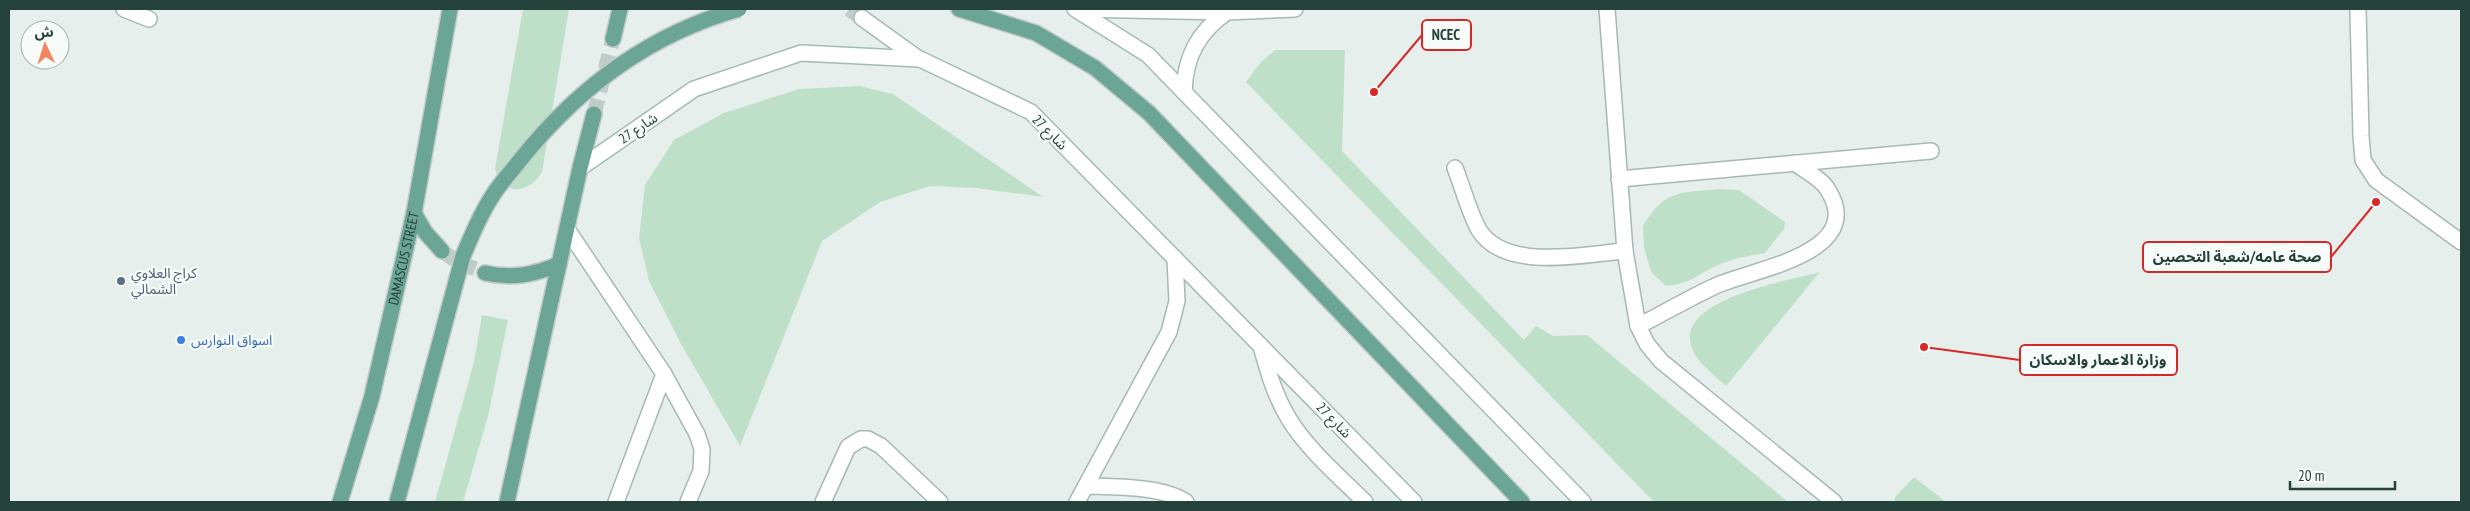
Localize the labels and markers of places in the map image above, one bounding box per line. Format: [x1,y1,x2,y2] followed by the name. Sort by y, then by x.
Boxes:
[1422,20,1471,50] callout: NCEC
[2143,242,2331,272] callout: صحة عامه/شعبة التحصين
[131,264,197,300] place label: كراج العلاوي الشمالي
[115,275,127,287] marker: كراج العلاوي الشمالي
[191,331,272,349] place label: اسواق النوارس
[175,334,187,346] marker: اسواق النوارس
[2020,345,2177,375] callout: وزارة الاعمار والاسكان

